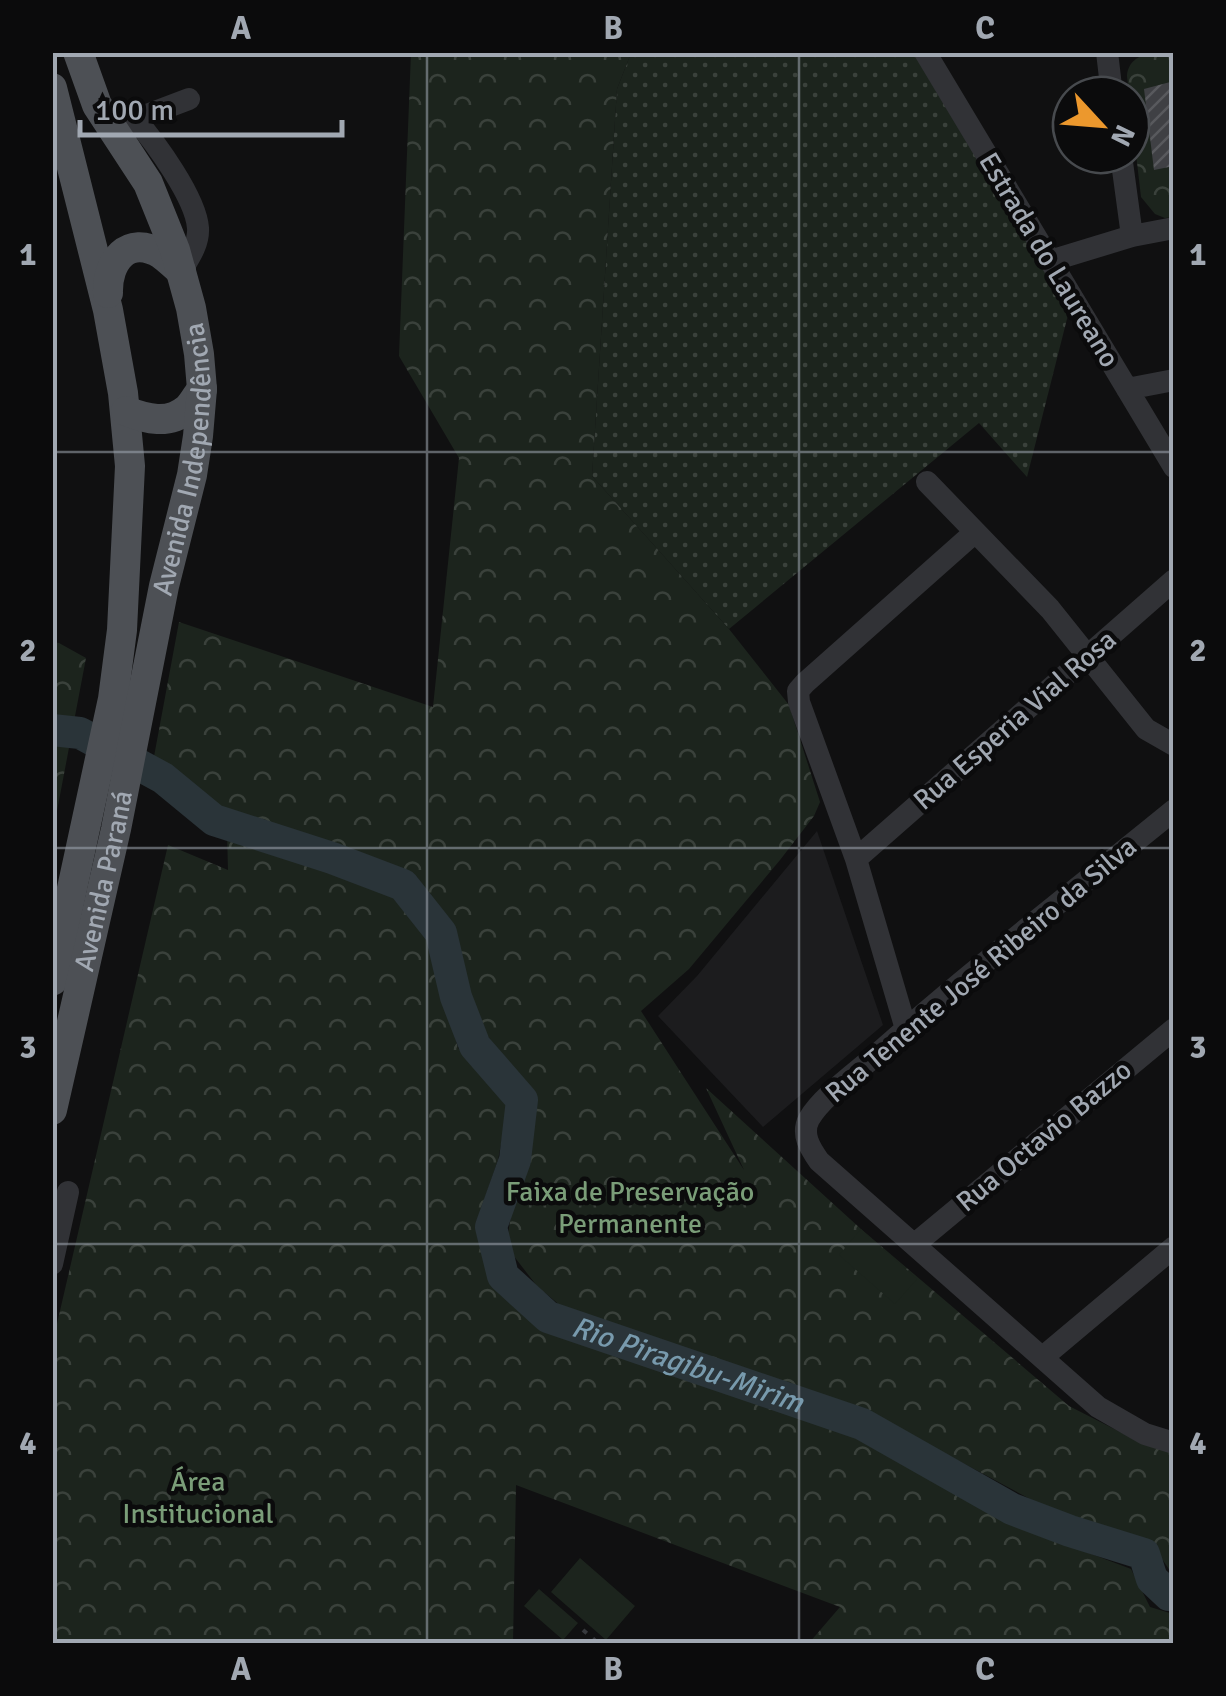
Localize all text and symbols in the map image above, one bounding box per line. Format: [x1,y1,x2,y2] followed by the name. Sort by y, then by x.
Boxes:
[231,9,252,48] text: A
[603,9,623,48] text: B
[975,9,995,48] text: C
[80,75,342,137] scale bar
[1051,75,1151,175] north arrow
[95,92,174,129] text: 100 m
[1103,119,1142,152] text: N
[971,146,1127,374] street label: Estrada do Laureano
[19,235,37,274] text: 1
[1189,235,1207,274] text: 1
[145,320,219,599] street label: Avenida Independência
[907,623,1123,817] street label: Rua Esperia Vial Rosa
[19,631,37,670] text: 2
[1189,631,1207,670] text: 2
[67,787,140,975] street label: Avenida Paraná
[819,830,1143,1110] street label: Rua Tenente José Ribeiro da Silva
[19,1028,37,1067] text: 3
[1189,1028,1207,1067] text: 3
[950,1053,1138,1219] street label: Rua Octavio Bazzo
[506,1175,754,1241] park label: Faixa de Preservação Permanente
[567,1308,809,1421] water label: Rio Piragibu-Mirim
[19,1424,37,1463] text: 4
[1189,1424,1207,1463] text: 4
[122,1465,274,1531] park label: Área Institucional
[231,1650,252,1689] text: A
[603,1650,623,1689] text: B
[975,1650,995,1689] text: C

